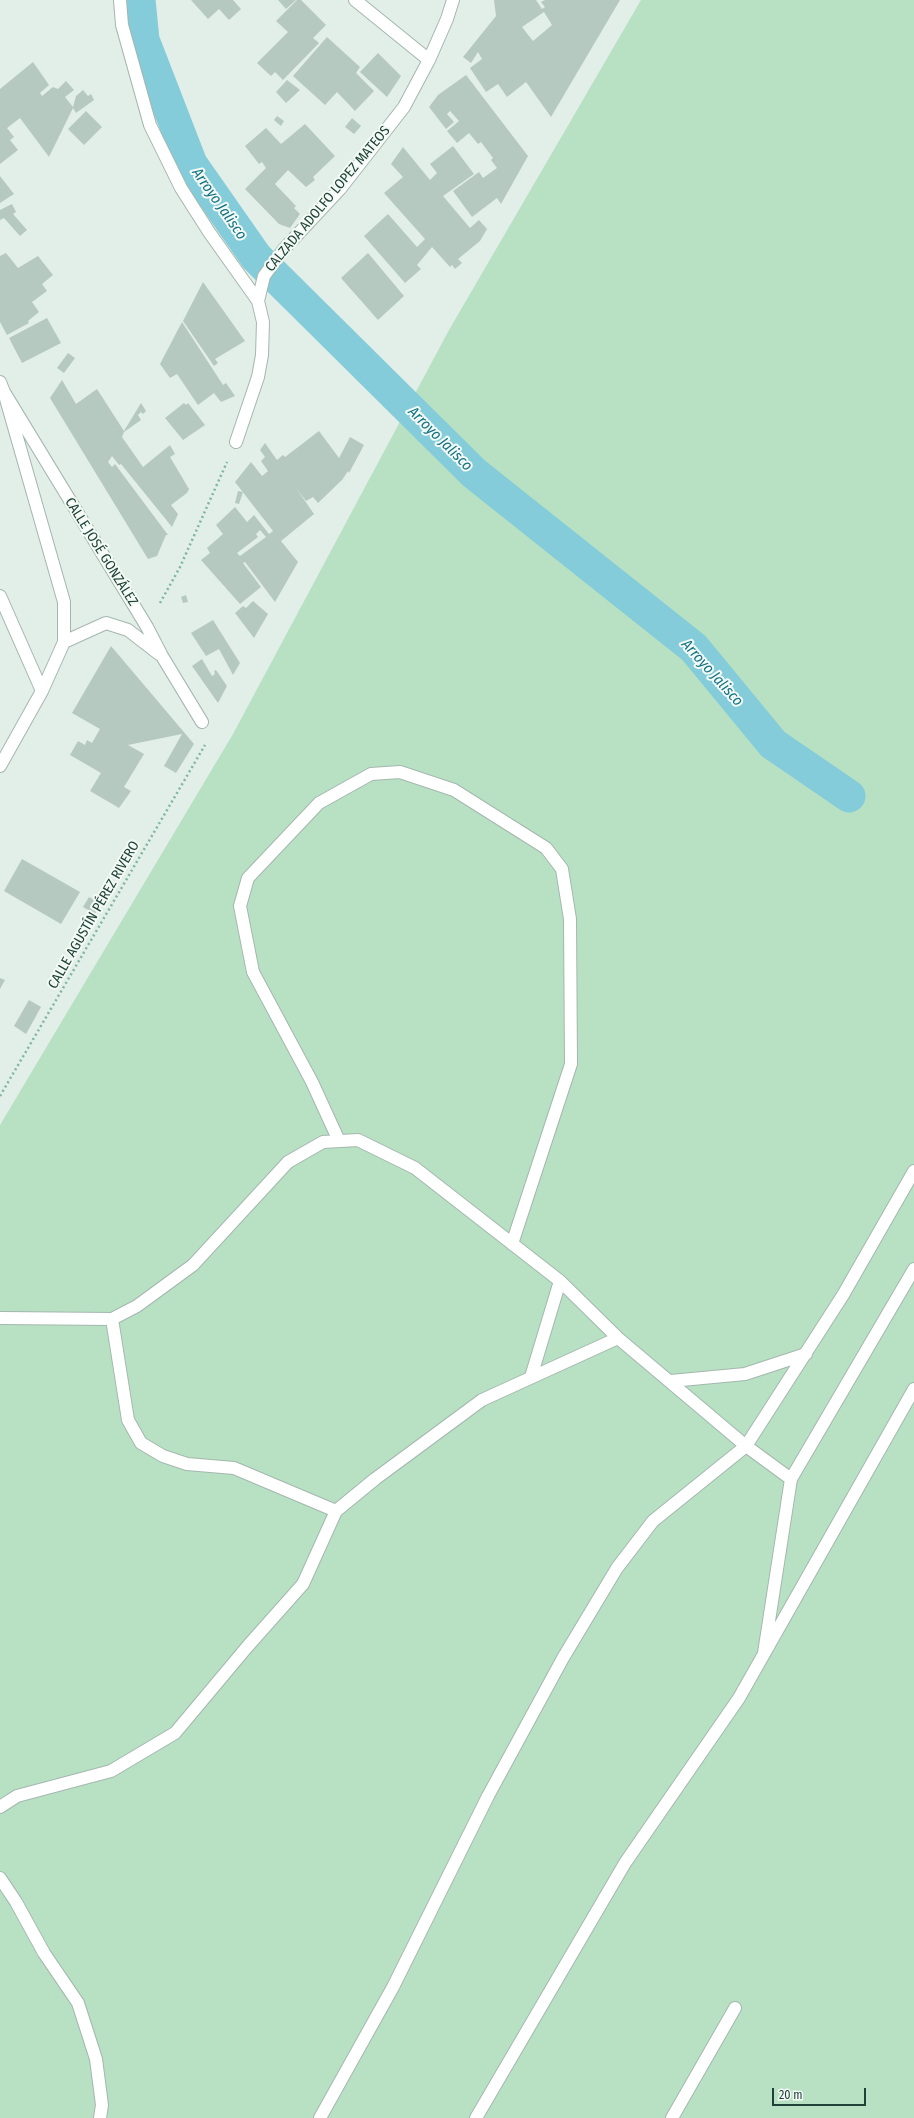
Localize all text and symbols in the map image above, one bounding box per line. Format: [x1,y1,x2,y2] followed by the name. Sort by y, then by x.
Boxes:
[262,123,394,275] street label: CALZADA ADOLFO LOPEZ MATEOS
[188,165,250,243] water label: Arroyo Jalisco
[404,403,476,475] water label: Arroyo Jalisco
[61,495,141,609] street label: CALLE JOSÉ GONZÁLEZ
[677,636,747,710] water label: Arroyo Jalisco
[45,838,143,992] street label: CALLE AGUSTÍN PÉREZ RIVERO
[774,2080,868,2106] scale bar
[779,2088,803,2102] text: 20 m

